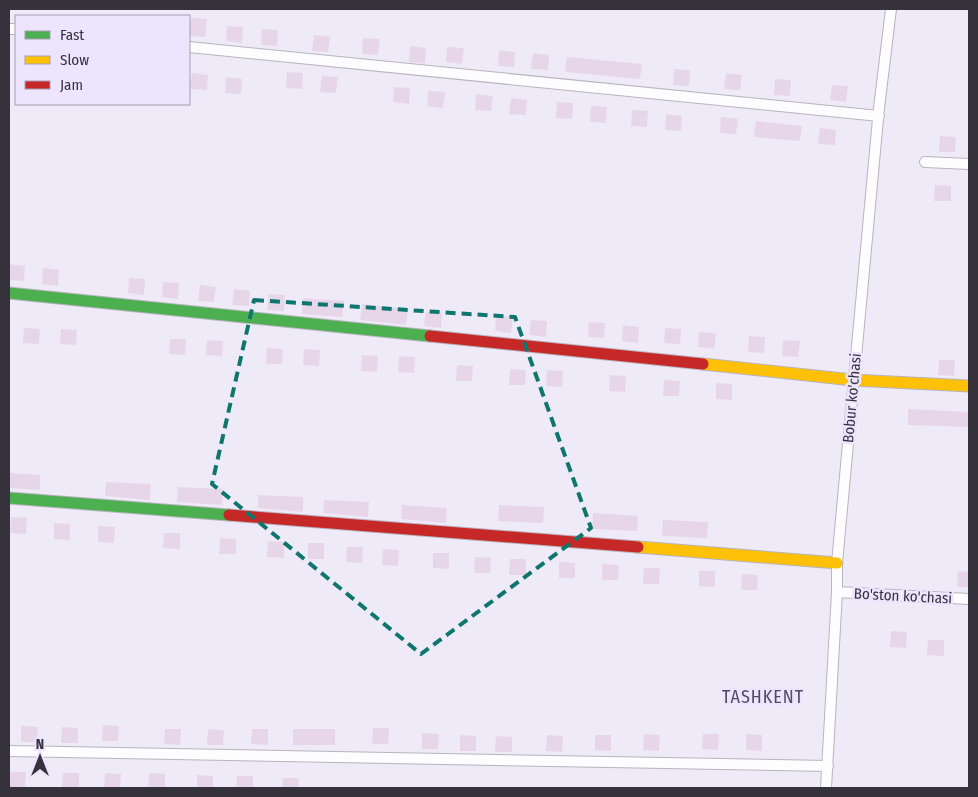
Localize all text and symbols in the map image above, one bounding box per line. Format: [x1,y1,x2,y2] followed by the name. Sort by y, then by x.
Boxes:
[15,15,190,105] legend
[60,26,84,44] text: Fast
[60,51,89,69] text: Slow
[60,76,83,94] text: Jam
[839,352,865,444] street label: Bobur ko'chasi
[853,584,953,608] street label: Bo'ston ko'chasi
[722,686,804,708] district label: TASHKENT
[15,732,65,782] north arrow
[36,736,44,753] text: N

